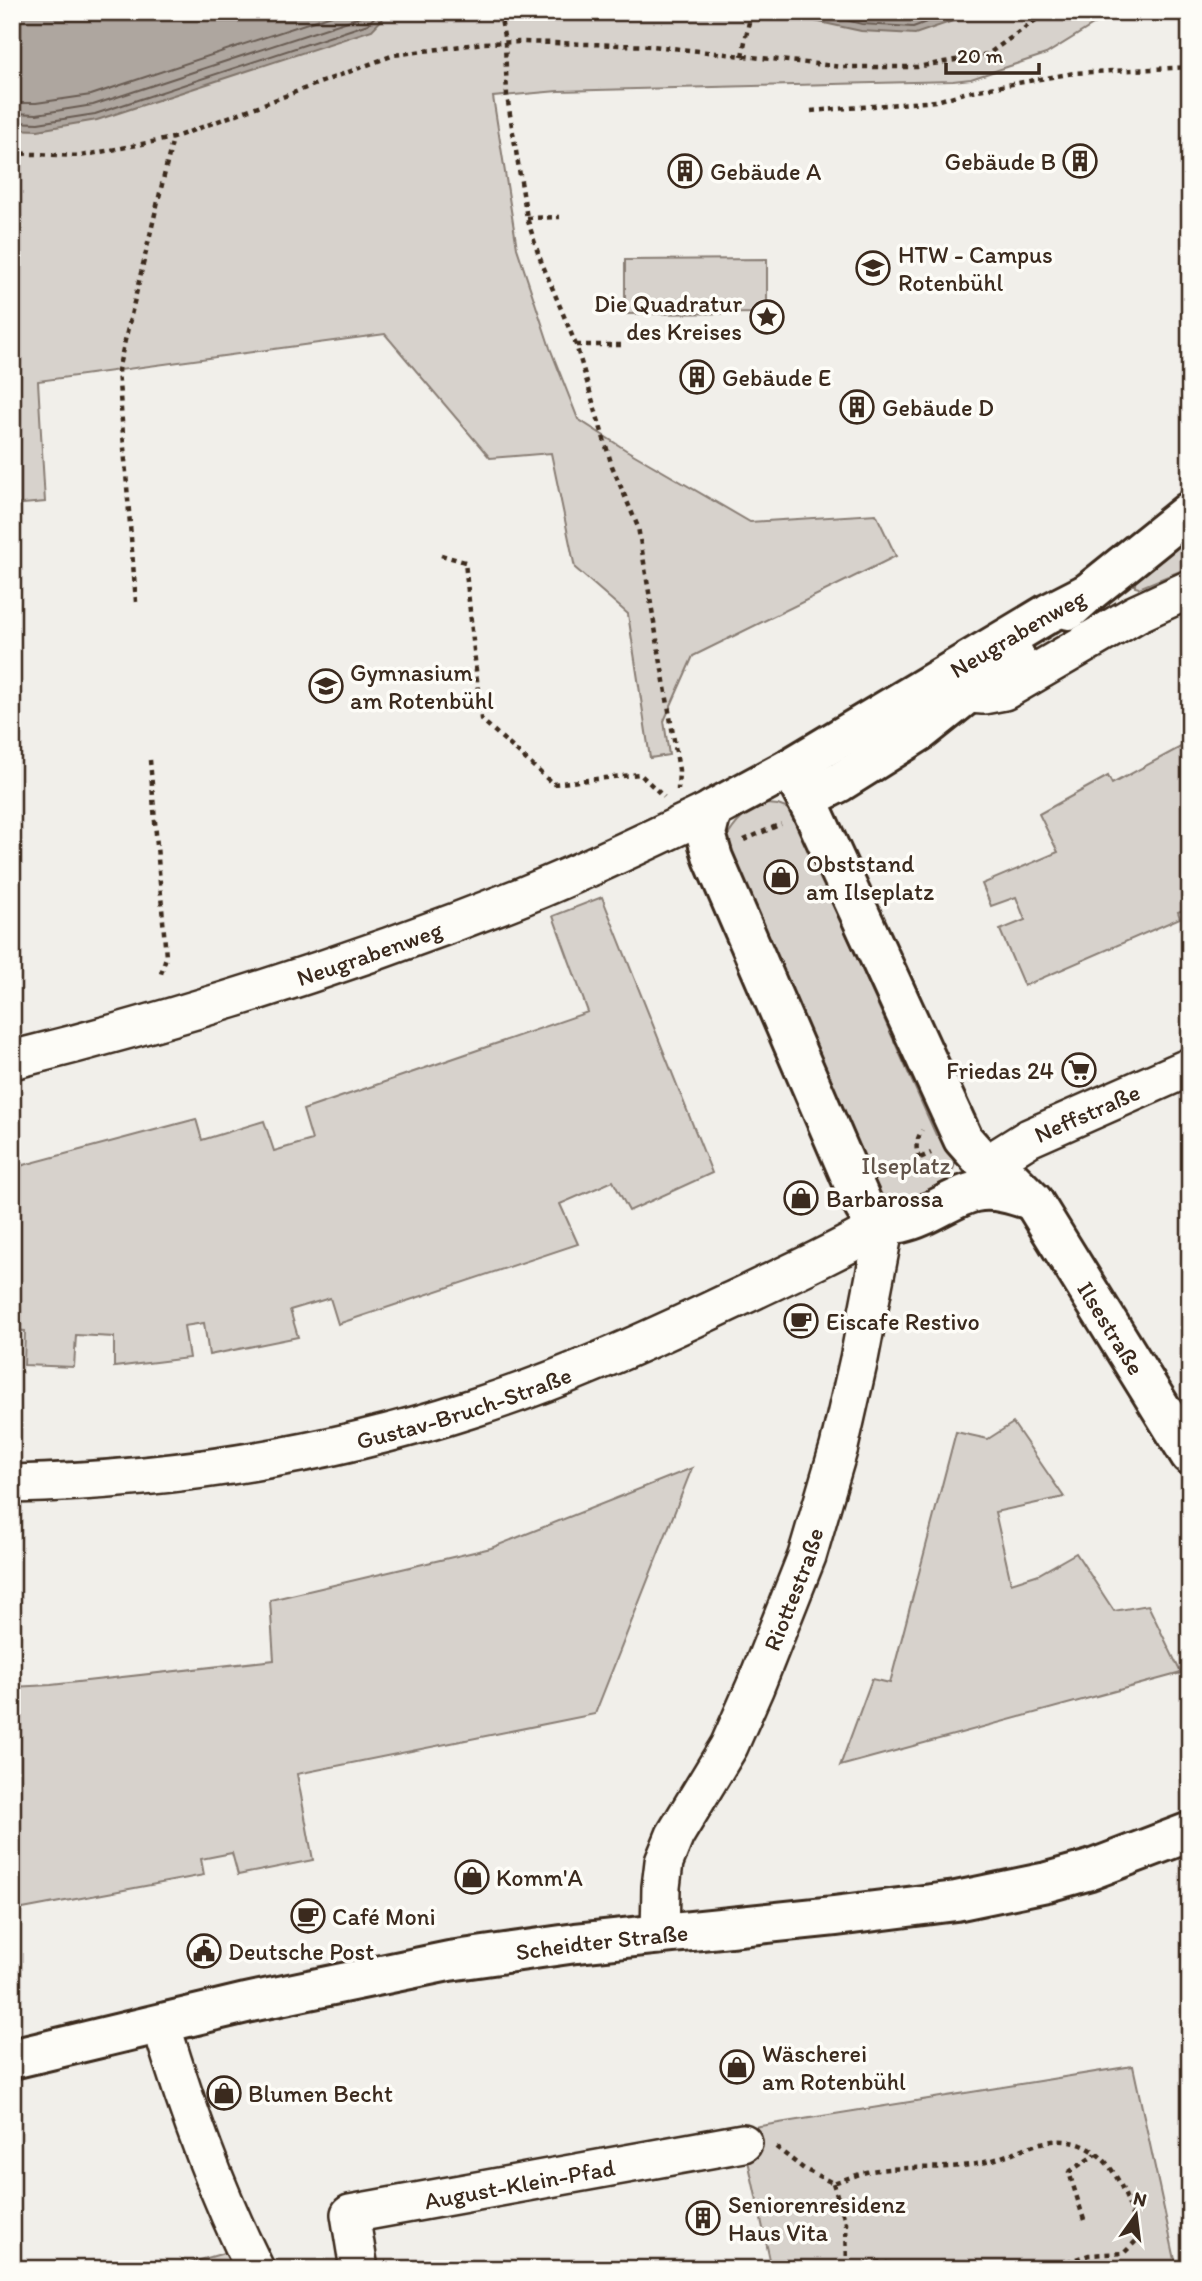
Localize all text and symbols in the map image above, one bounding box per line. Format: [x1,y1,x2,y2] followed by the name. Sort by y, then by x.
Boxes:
[946,32,1039,76] scale bar
[957,43,1004,68] text: 20 m
[1061,142,1099,180] building icon: Gebäude B
[945,147,1056,176] place label: Gebäude B
[666,152,704,190] building icon: Gebäude A
[710,157,821,186] place label: Gebäude A
[898,240,1053,297] place label: HTW - Campus Rotenbühl
[854,249,892,287] school or university icon: HTW - Campus Rotenbühl
[594,289,742,346] place label: Die Quadratur des Kreises
[748,298,786,336] place icon: Die Quadratur des Kreises
[678,358,716,396] building icon: Gebäude E
[722,363,831,392] place label: Gebäude E
[838,388,876,426] building icon: Gebäude D
[882,393,994,422] place label: Gebäude D
[944,582,1091,684] street label: Neugrabenweg
[350,658,494,715] place label: Gymnasium am Rotenbühl
[307,667,345,705] school or university icon: Gymnasium am Rotenbühl
[806,849,934,906] place label: Obststand am Ilseplatz
[762,858,800,896] shop icon: Obststand am Ilseplatz
[293,914,447,992] street label: Neugrabenweg
[1060,1051,1098,1089] supermarket icon: Friedas 24
[946,1056,1054,1085] place label: Friedas 24
[1030,1077,1144,1148] street label: Neffstraße
[861,1151,951,1180] park label: Ilseplatz
[782,1179,820,1217] shop icon: Barbarossa
[826,1184,944,1213] place label: Barbarossa
[1071,1276,1151,1380] street label: Ilsestraße
[782,1302,820,1340] cafe icon: Eiscafe Restivo
[826,1307,980,1336] place label: Eiscafe Restivo
[353,1359,575,1455] street label: Gustav-Bruch-Straße
[756,1524,829,1655] street label: Riottestraße
[453,1858,491,1896] shop icon: Komm'A
[496,1863,583,1892] place label: Komm'A
[289,1897,327,1935] cafe icon: Café Moni
[332,1902,436,1931] place label: Café Moni
[514,1917,689,1966] street label: Scheidter Straße
[185,1932,223,1970] public building icon: Deutsche Post
[228,1937,374,1966] place label: Deutsche Post
[762,2039,906,2096] place label: Wäscherei am Rotenbühl
[718,2048,756,2086] shop icon: Wäscherei am Rotenbühl
[205,2074,243,2112] shop icon: Blumen Becht
[248,2079,393,2108] place label: Blumen Becht
[422,2152,617,2215] street label: August-Klein-Pfad
[1100,2180,1170,2250] north arrow
[1131,2186,1149,2212] text: N
[728,2190,906,2247] place label: Seniorenresidenz Haus Vita
[684,2199,722,2237] building icon: Seniorenresidenz Haus Vita

